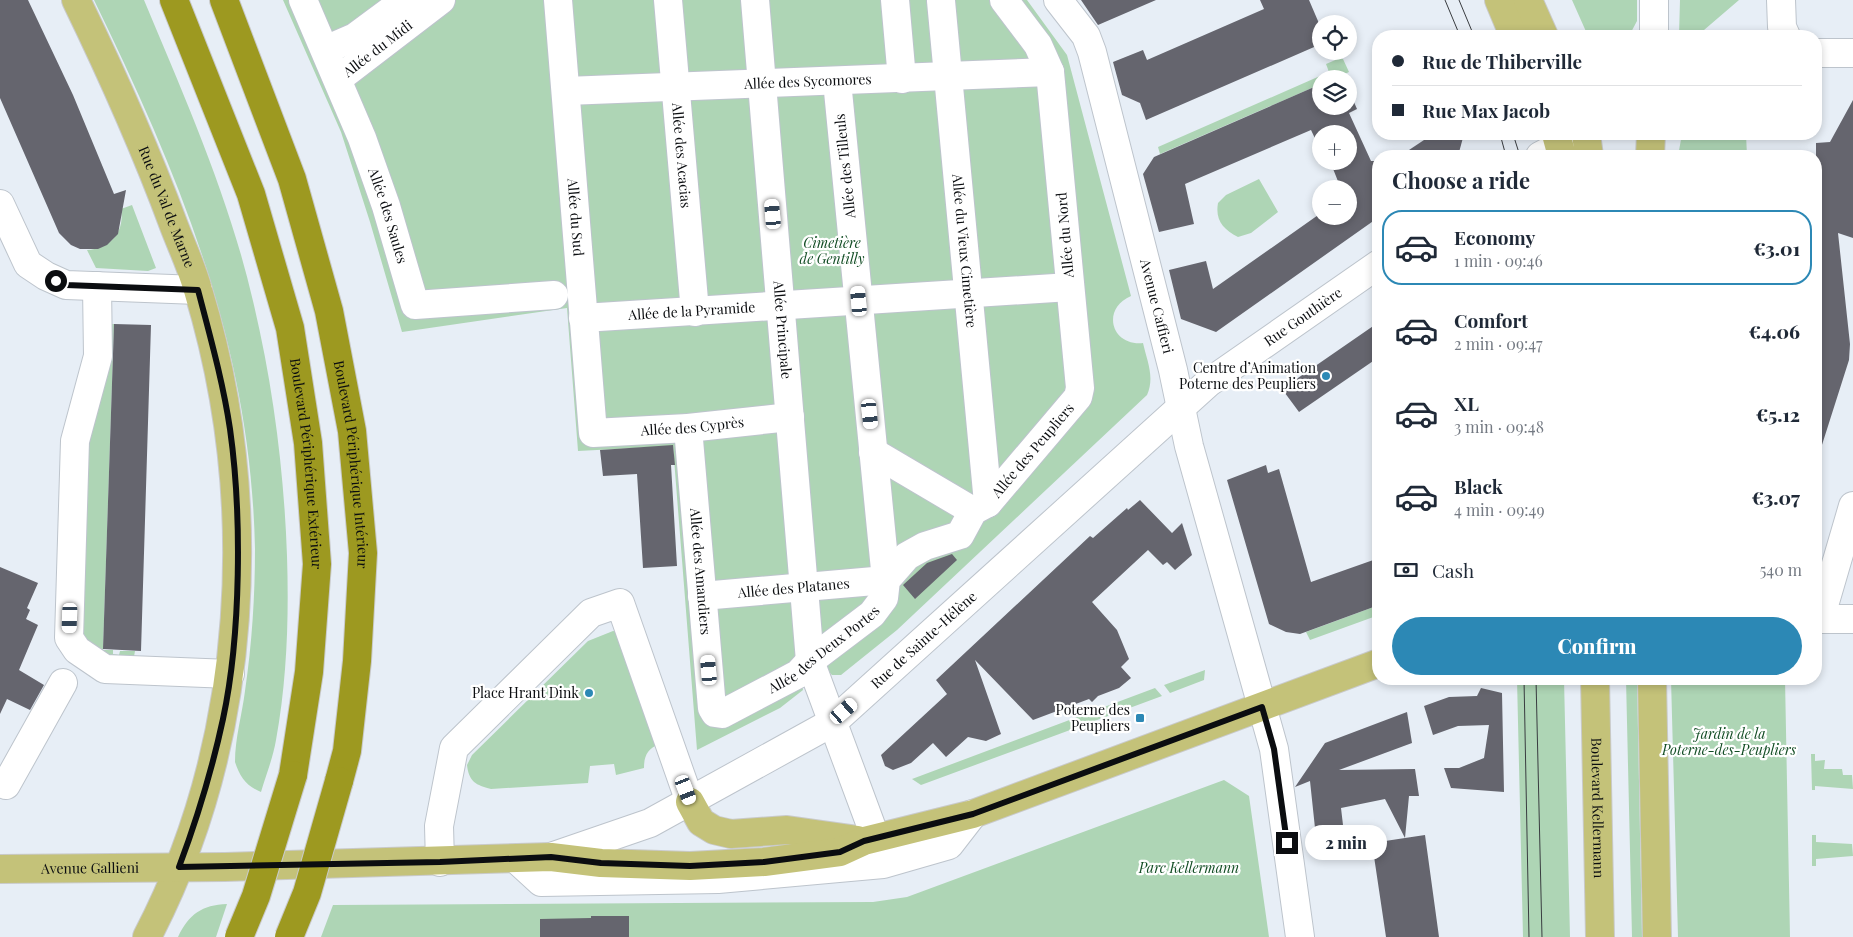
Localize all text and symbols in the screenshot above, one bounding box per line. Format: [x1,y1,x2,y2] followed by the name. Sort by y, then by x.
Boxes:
[338,15,416,82] street label: Allée du Midi
[1312,15,1357,225] map controls
[1312,15,1357,60] button: locate
[1422,48,1582,74] text: Rue de Thiberville
[743,69,872,93] street label: Allée des Sycomores
[1312,70,1357,115] button: layers
[1422,97,1550,123] text: Rue Max Jacob
[668,101,696,209] street label: Allée des Acacias
[830,113,860,220] street label: Allée des Tilleuls
[1312,125,1357,170] button: +
[134,143,200,270] street label: Rue du Val de Marne
[364,164,412,266] street label: Allée des Saules
[1392,165,1530,195] text: Choose a ride
[948,172,982,329] street label: Allée du Vieux Cimetière
[563,177,589,257] street label: Allée du Sud
[1312,180,1357,225] button: −
[1051,192,1078,279] street label: Allée du Nord
[764,198,781,230] car
[1454,224,1535,250] text: Economy
[1394,225,1439,270] icon: car
[800,233,865,268] park label: Cimetière de Gentilly
[1753,235,1800,261] text: €3.01
[1454,250,1543,271] text: 1 min · 09:46
[1136,256,1178,355] street label: Avenue Caffieri
[45,270,67,292] route start
[769,279,796,380] street label: Allée Principale
[1260,283,1346,350] street label: Rue Gouthière
[850,285,867,317] car
[627,297,756,324] street label: Allée de la Pyramide
[1454,307,1528,333] text: Comfort
[1394,308,1439,353] icon: car
[1749,318,1800,344] text: €4.06
[1454,333,1542,354] text: 2 min · 09:47
[286,357,327,571] street label: Boulevard Périphérique Extérieur
[1179,358,1317,393] place label: Centre d’Animation Poterne des Peupliers
[330,359,373,570] street label: Boulevard Périphérique Intérieur
[1320,370,1332,382] marker: Centre d’Animation Poterne des Peupliers
[1454,390,1479,416] text: XL
[1394,391,1439,436] icon: car
[860,398,879,430] car
[986,399,1078,502] street label: Allée des Peupliers
[1756,401,1800,427] text: €5.12
[639,412,745,440] street label: Allée des Cyprès
[1454,416,1544,437] text: 3 min · 09:48
[1454,473,1503,499] text: Black
[1394,474,1439,519] icon: car
[1752,484,1800,510] text: €3.07
[1454,499,1545,520] text: 4 min · 09:49
[686,506,716,636] street label: Allée des Amandiers
[1392,556,1420,584] icon: cash
[1432,557,1474,583] text: Cash
[1760,559,1802,580] text: 540 m
[736,573,850,602] street label: Allée des Platanes
[866,587,980,692] street label: Rue de Sainte-Hélène
[764,602,884,698] street label: Allée des Deux Portes
[61,603,78,633] car
[1392,617,1802,675] button: Confirm
[700,654,717,686] car
[472,683,579,702] place label: Place Hrant Dink
[583,687,595,699] marker: Place Hrant Dink
[827,695,860,727] car
[1056,700,1130,735] place label: Poterne des Peupliers
[1134,712,1146,724] marker: Poterne des Peupliers
[1661,724,1797,759] park label: Jardin de la Poterne-des-Peupliers
[1587,738,1609,879] street label: Boulevard Kellermann
[673,773,698,807] car
[1304,826,1387,860] callout: 2 min
[1276,832,1298,854] route end
[1325,832,1367,853] text: 2 min
[40,858,139,878] street label: Avenue Gallieni
[1138,858,1239,877] park label: Parc Kellermann

